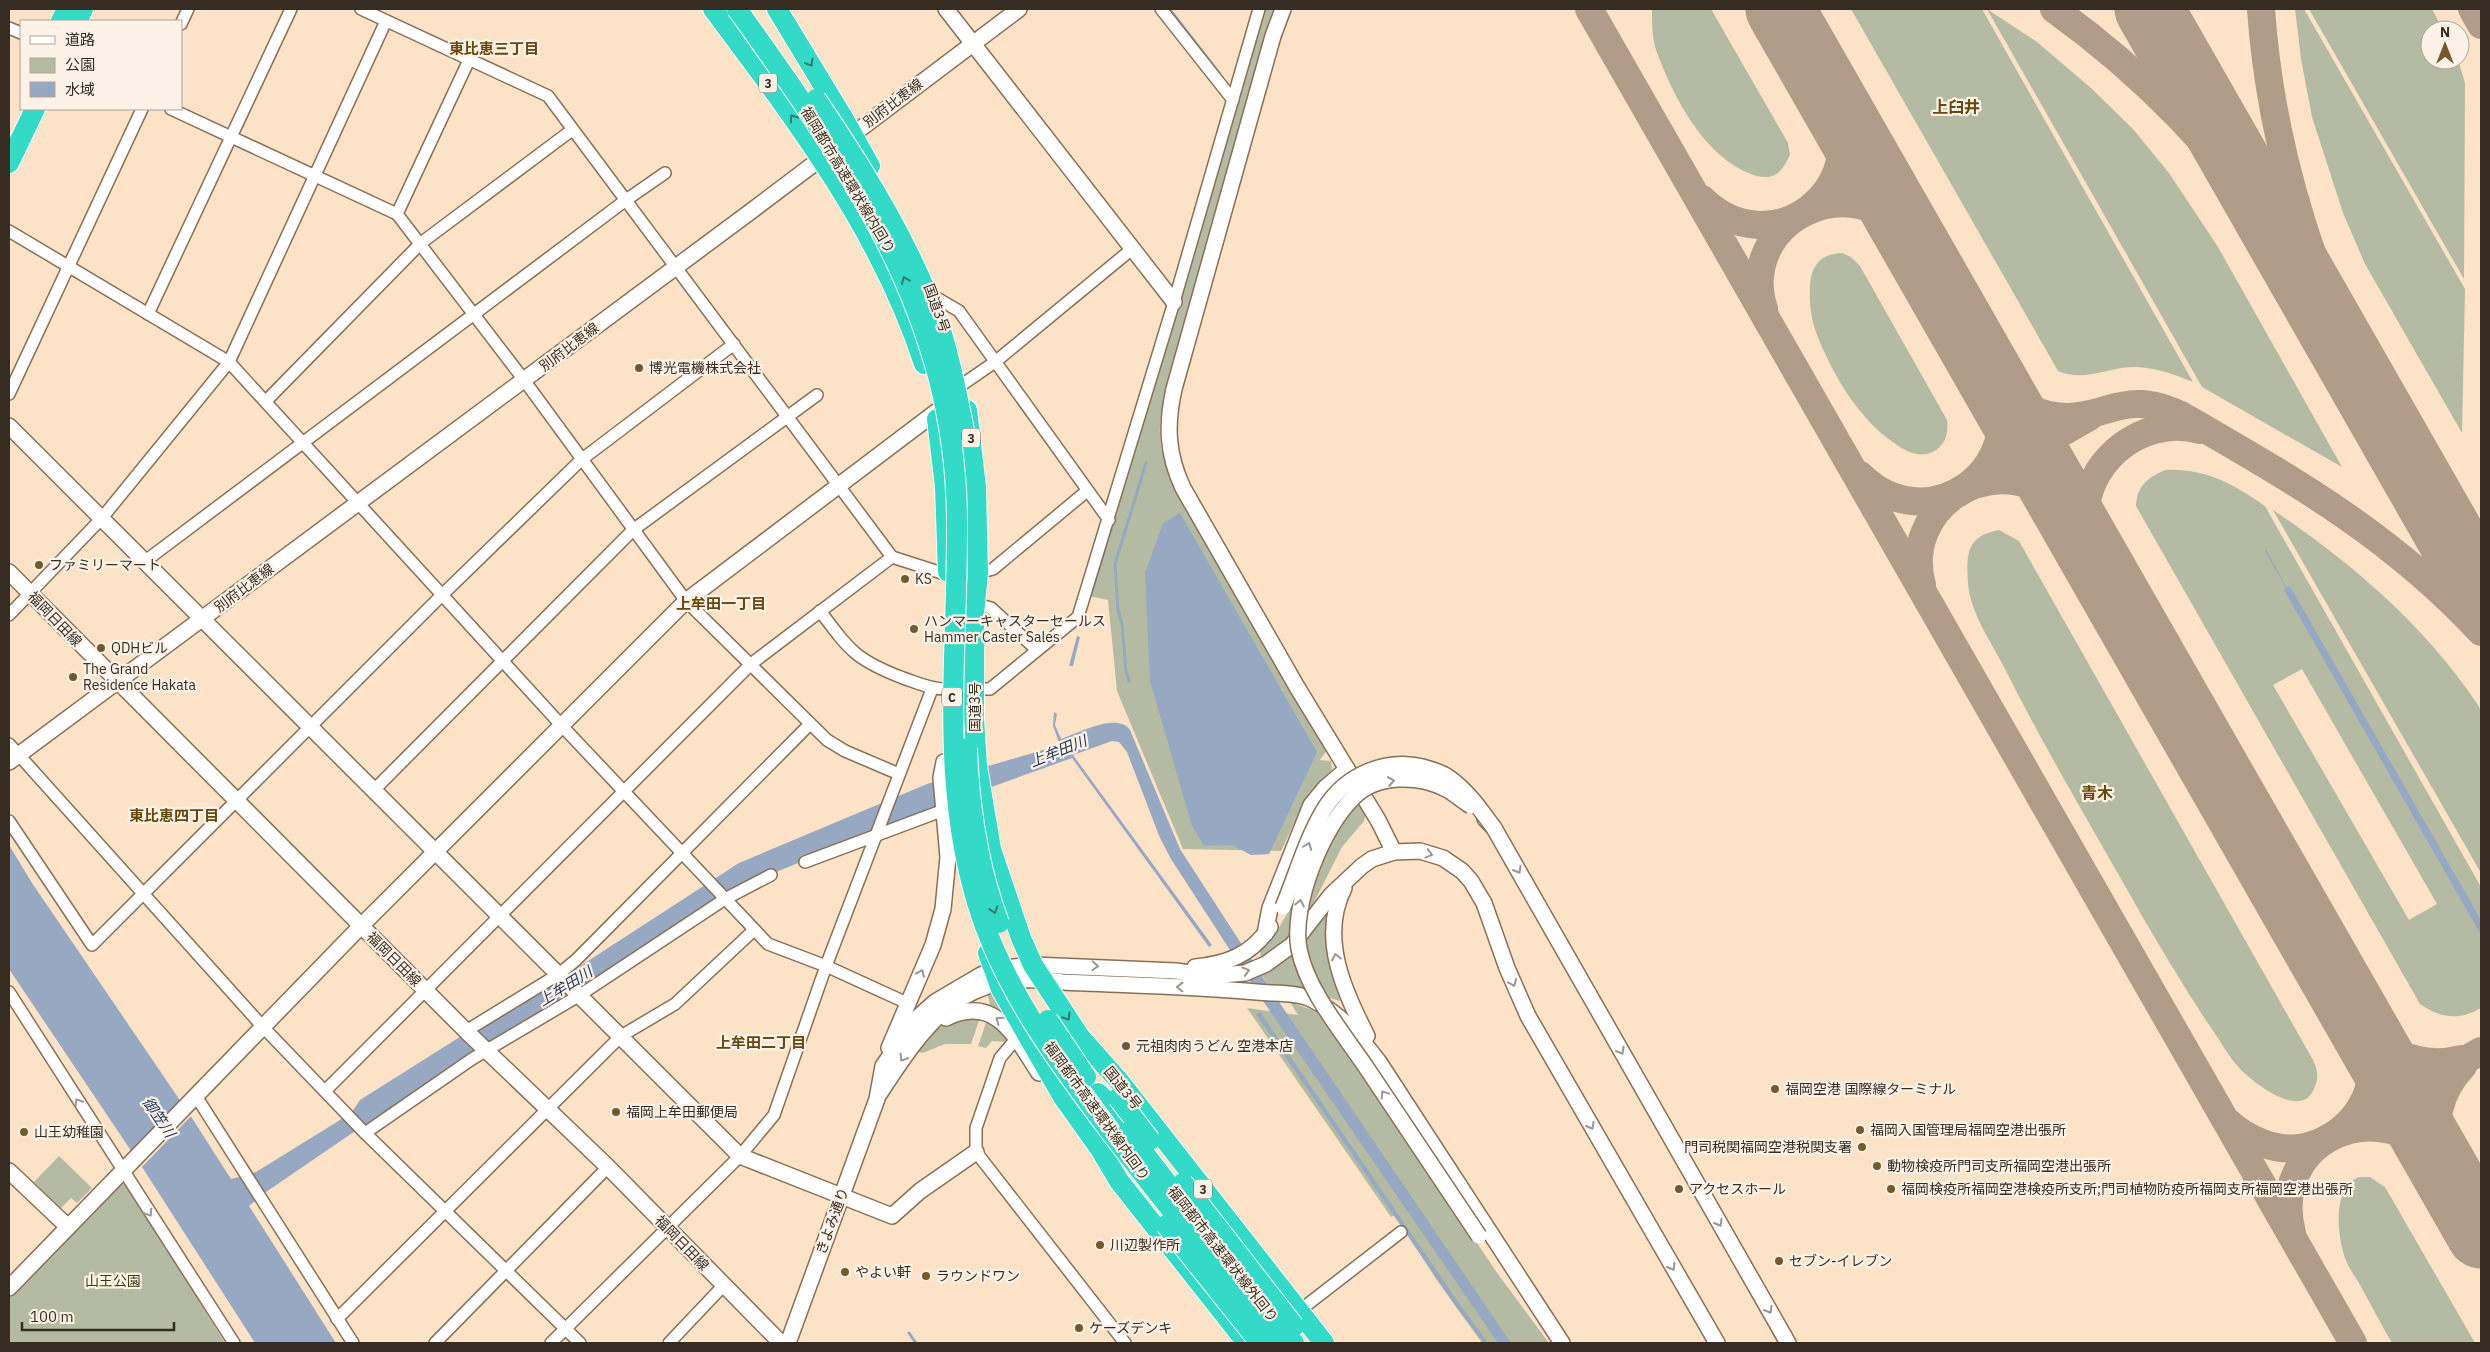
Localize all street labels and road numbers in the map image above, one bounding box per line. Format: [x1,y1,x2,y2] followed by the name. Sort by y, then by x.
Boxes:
[759,74,777,92] road number: 3
[860,75,926,131] street label: 別府比恵線
[797,103,899,257] street label: 福岡都市高速環状線内回り
[920,281,954,335] street label: 国道3号
[536,319,602,375] street label: 別府比恵線
[962,428,980,448] road number: 3
[211,560,277,616] street label: 別府比恵線
[24,588,86,650] street label: 福岡日田線
[966,682,984,732] street label: 国道3号
[942,688,962,706] road number: C
[363,928,425,990] street label: 福岡日田線
[1040,1038,1154,1184] street label: 福岡都市高速環状線内回り
[1100,1063,1146,1113] street label: 国道3号
[1194,1180,1212,1198] road number: 3
[1164,1182,1282,1326] street label: 福岡都市高速環状線外回り
[812,1185,852,1257] street label: きよみ通り
[651,1212,713,1274] street label: 福岡日田線

